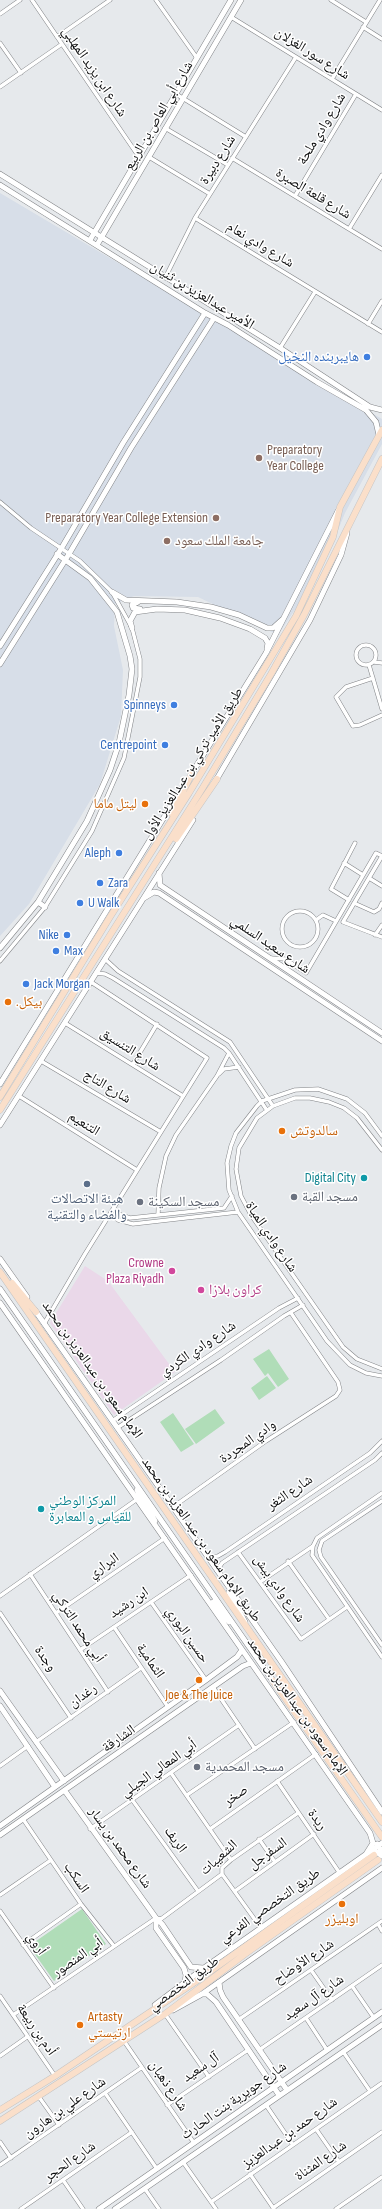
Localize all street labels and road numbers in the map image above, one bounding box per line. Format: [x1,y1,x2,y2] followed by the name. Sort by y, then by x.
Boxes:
[58,24,130,120] street label: شارع ابن يزيد المهلبي
[271,24,353,84] street label: شارع سور الغزلان
[121,59,197,173] street label: شارع أبي العاص بن الربيع
[294,90,350,168] street label: شارع وادي ملحة
[196,132,240,188] street label: شارع دبيرة
[272,165,354,223] street label: شارع قلعة الصبرة
[223,218,297,272] street label: شارع وادي نعام
[147,258,257,334] street label: الأمير عبدالعزيز بن ثنيان
[139,685,247,843] street label: طريق الأمير تركي بن عبدالعزيز الأول
[227,912,313,978] street label: شارع سعيد السلمي
[97,1025,163,1075] street label: شارع التنسيق
[80,1066,134,1108] street label: شارع التاج
[65,1108,103,1140] street label: التنعيم
[241,1198,301,1276] street label: شارع وادي المياة
[38,1298,146,1442] street label: الإمام سعود بن عبدالعزيز بن محمد
[157,1317,239,1381] street label: شارع وادي الكردي
[217,1416,279,1468] street label: وادي المجردة
[138,1454,264,1626] street label: طريق الإمام سعود بن عبد العزيز بن محمد
[264,1472,316,1514] street label: شارع الثغر
[85,1550,123,1582] street label: البراري
[250,1552,308,1626] street label: شارع وادي بيش
[106,1584,152,1622] street label: ابن رشيد
[49,1588,107,1666] street label: أبي محمد التركي
[162,1604,212,1666] street label: حسين البوري
[243,1635,351,1779] street label: الإمام سعود بن عبدالعزيز بن محمد
[132,1640,168,1682] street label: الثمامية
[30,1643,60,1675] street label: وجدة
[66,1680,100,1712] street label: رغدان
[99,1722,139,1756] street label: الشارقة
[118,1737,200,1801] street label: أبي المعالي الجيلي
[221,1782,251,1810] street label: صخر
[85,1804,155,1892] street label: شارع محمد بن يسار
[304,1806,330,1834] street label: ريدة
[160,1824,190,1856] street label: الريف
[245,1834,291,1874] street label: السفرجل
[197,1837,241,1879] street label: الشعيبات
[60,1859,92,1897] street label: السكب
[216,1865,324,1947] street label: طريق التخصصي الفرعي
[22,1929,50,1959] street label: أروي
[49,1934,107,1982] street label: أبي المنصور
[271,1936,337,1988] street label: شارع الأوضاح
[145,1953,223,2015] street label: طريق التخصصي
[281,1971,347,2025] street label: شارع آل سعيد
[13,2001,59,2059] street label: أدم بن ربيعة
[179,2050,223,2086] street label: آل سعيد
[145,2057,191,2115] street label: شارع ذهبان
[178,2058,290,2144] street label: شارع جويرية بنت الحارث
[21,2074,109,2142] street label: شارع علي بن هارون
[239,2094,341,2172] street label: شارع حمد بن عبدالعزيز
[292,2137,350,2185] street label: شارع المثناة
[41,2138,99,2186] street label: شارع الحجر

